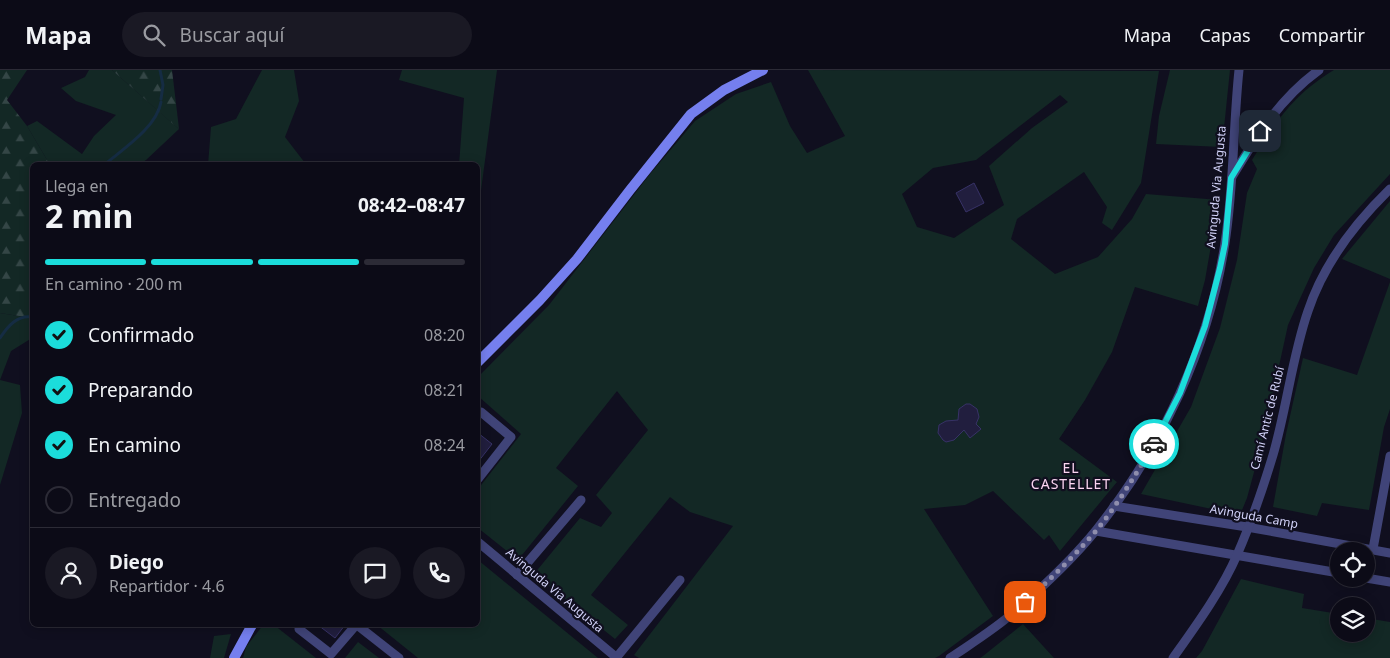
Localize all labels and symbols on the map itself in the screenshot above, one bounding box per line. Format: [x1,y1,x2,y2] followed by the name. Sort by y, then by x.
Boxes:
[1239,110,1281,152] pin
[1202,125,1230,249] street label: Avinguda Via Augusta
[1246,364,1288,471] street label: Camí Antic de Rubí
[1129,419,1179,469] courier
[1031,458,1111,493] district label: EL CASTELLET
[1209,500,1299,532] street label: Avinguda Camp
[502,544,608,636] street label: Avinguda Via Augusta
[1004,581,1046,623] pin

